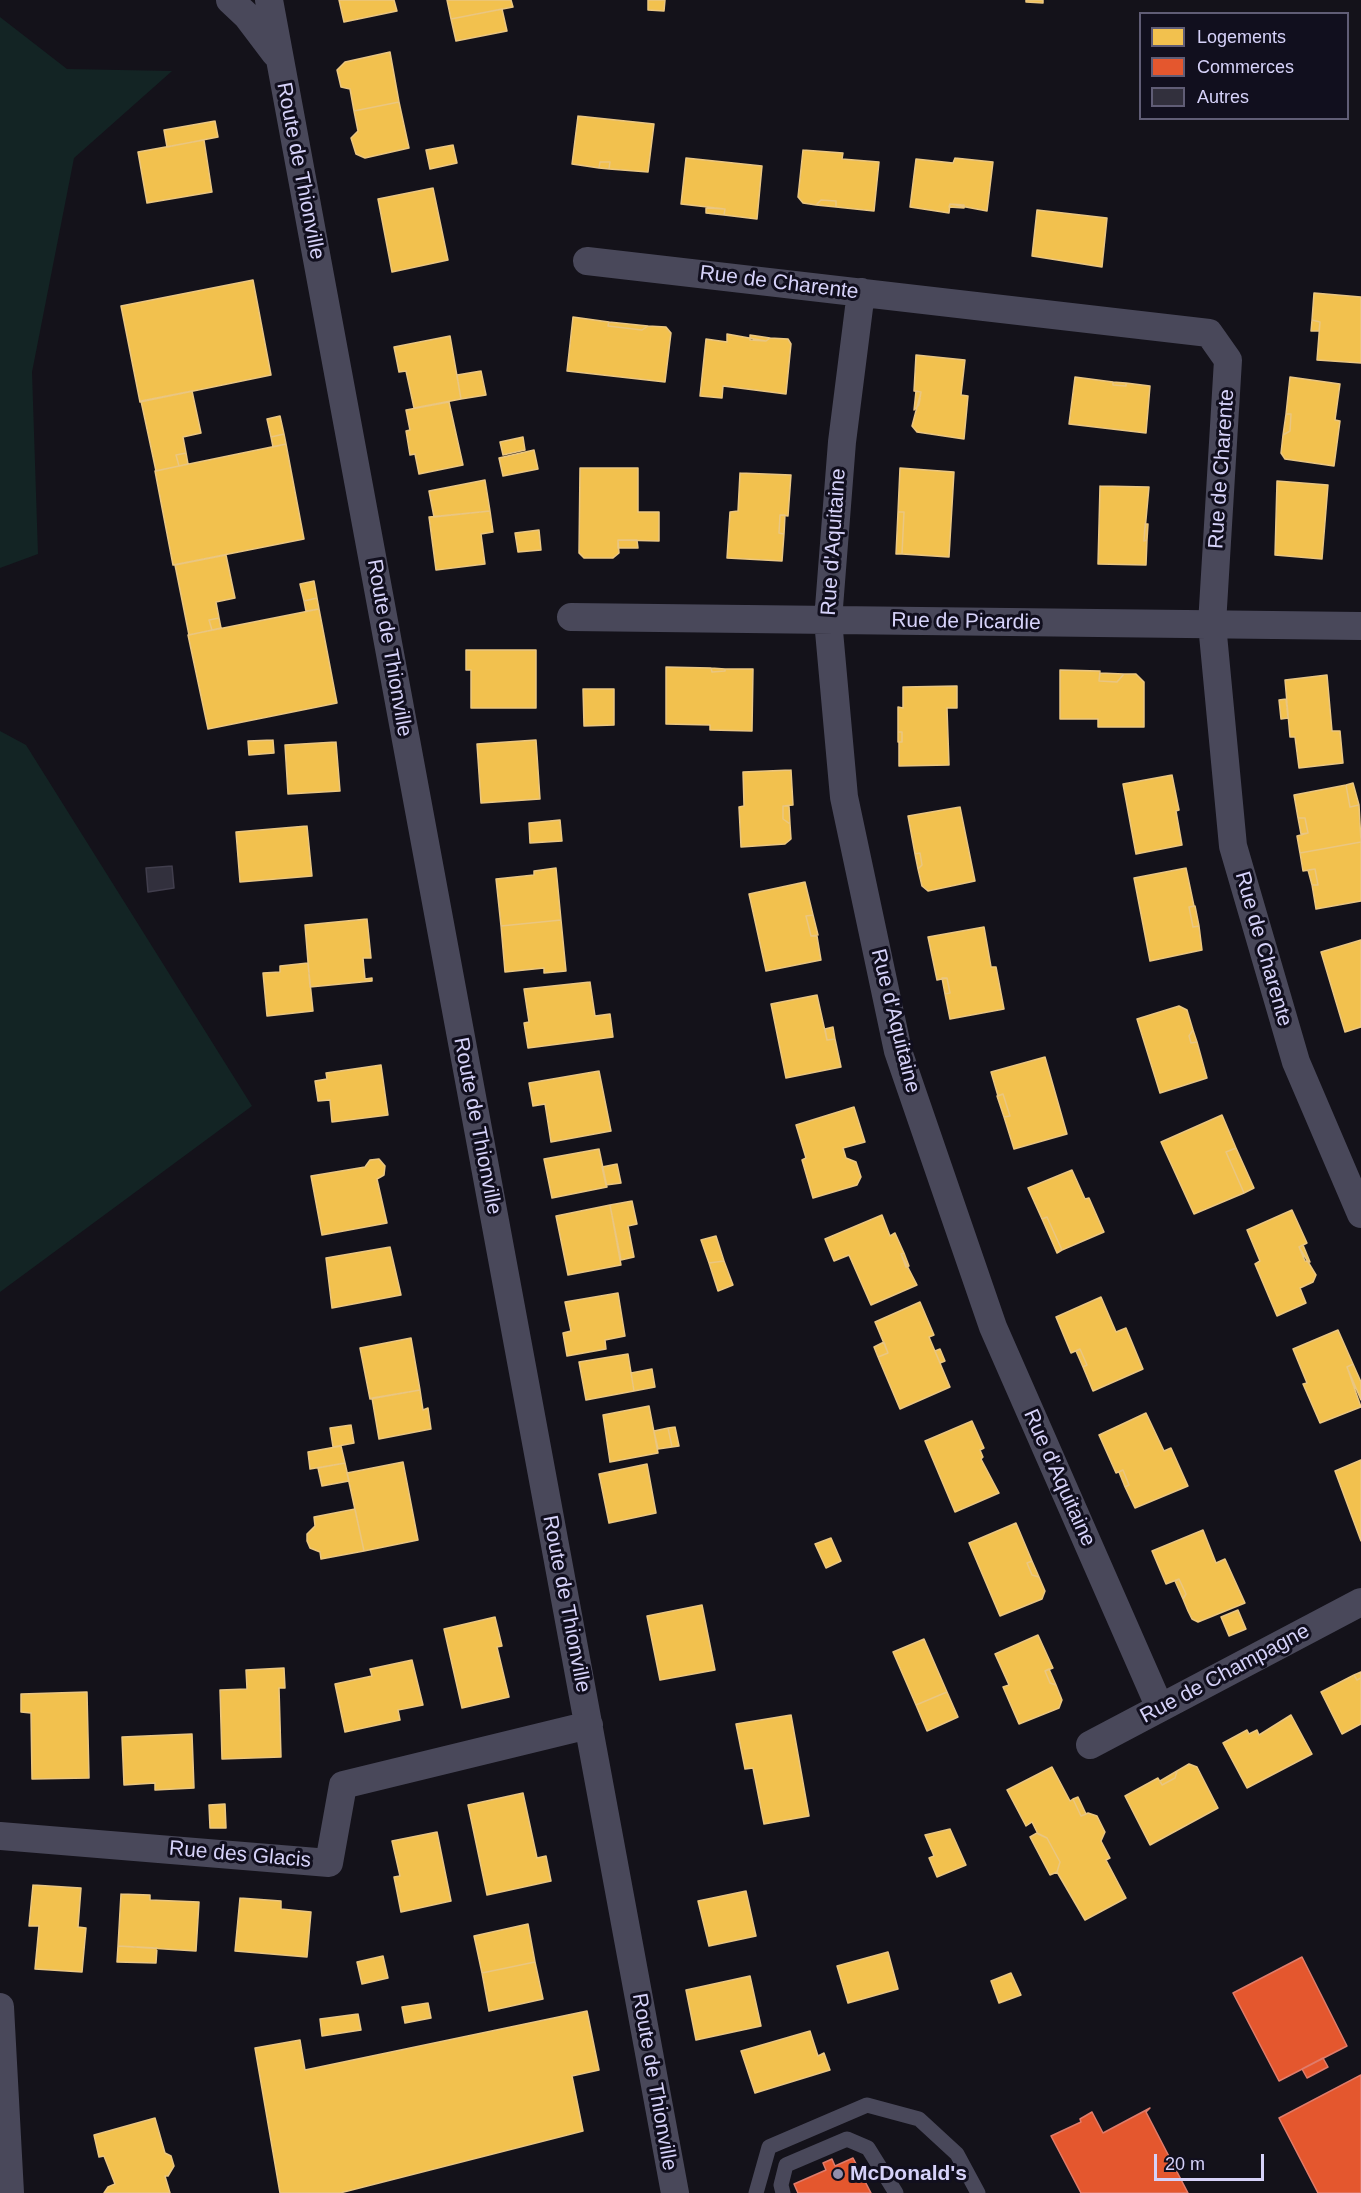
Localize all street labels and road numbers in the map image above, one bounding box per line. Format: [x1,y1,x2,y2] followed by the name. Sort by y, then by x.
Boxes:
[270,80,330,262] street label: Route de Thionville
[698,261,860,305] street label: Rue de Charente
[1204,388,1240,550] street label: Rue de Charente
[816,467,852,617] street label: Rue d'Aquitaine
[361,557,417,739] street label: Route de Thionville
[891,608,1041,636] street label: Rue de Picardie
[1229,869,1297,1029] street label: Rue de Charente
[865,946,925,1096] street label: Rue d'Aquitaine
[447,1035,507,1217] street label: Route de Thionville
[1017,1405,1101,1551] street label: Rue d'Aquitaine
[536,1513,596,1695] street label: Route de Thionville
[1136,1619,1314,1729] street label: Rue de Champagne
[168,1836,312,1874] street label: Rue des Glacis
[626,1991,682,2173] street label: Route de Thionville

